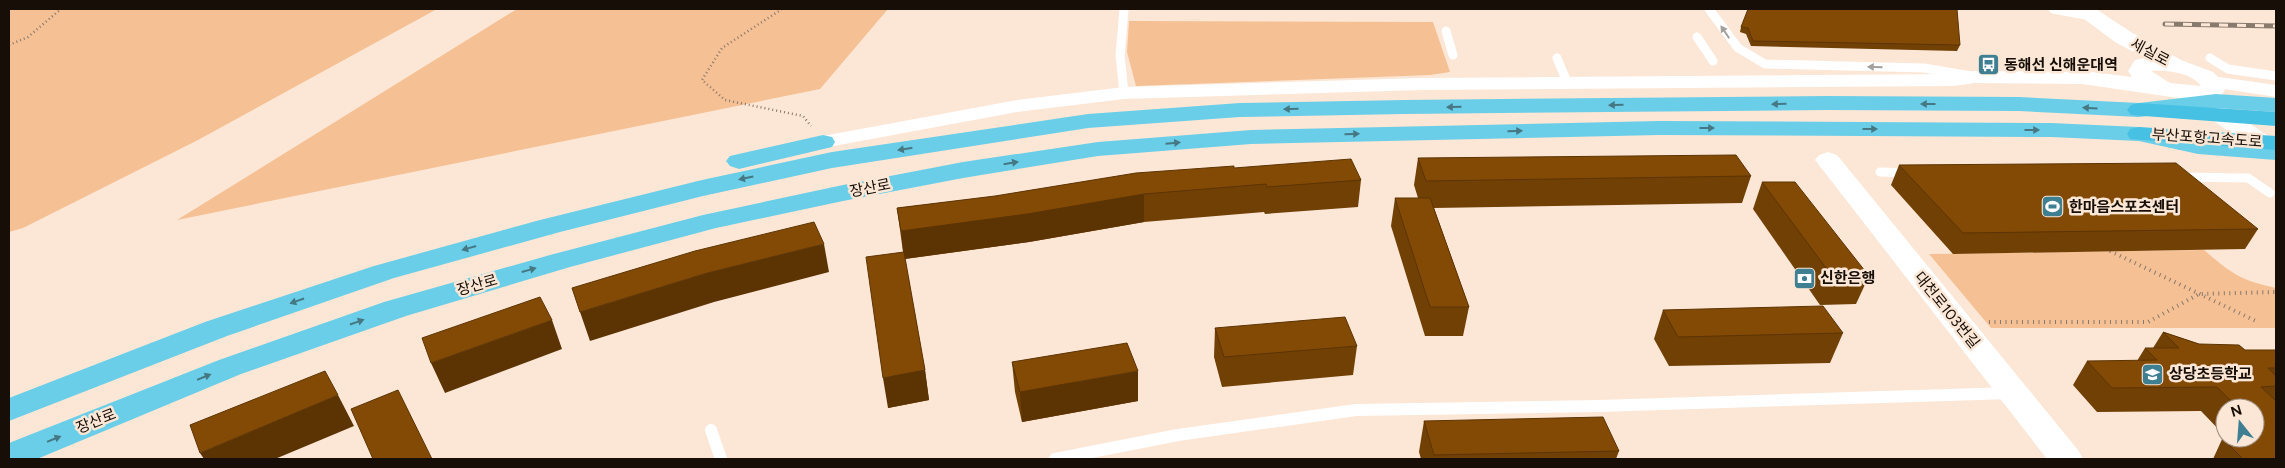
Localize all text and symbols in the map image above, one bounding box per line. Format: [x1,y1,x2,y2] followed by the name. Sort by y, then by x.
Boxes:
[1720,25,1730,39] one-way arrow
[2127,34,2173,70] street label: 세실로
[1976,53,2000,77] bus stop icon: 동해선 신해운대역
[2004,56,2118,74] place label: 동해선 신해운대역
[1867,63,1883,71] one-way arrow
[1770,100,1786,108] one-way arrow
[1919,100,1935,108] one-way arrow
[1608,101,1624,109] one-way arrow
[1445,103,1461,111] one-way arrow
[2082,103,2098,111] one-way arrow
[1283,105,1299,113] one-way arrow
[1700,124,1716,132] one-way arrow
[1862,125,1878,133] one-way arrow
[2151,125,2263,151] street label: 부산포항고속도로
[2025,126,2041,134] one-way arrow
[1507,127,1523,135] one-way arrow
[1344,130,1360,138] one-way arrow
[1165,139,1181,147] one-way arrow
[897,145,913,153] one-way arrow
[1004,158,1020,166] one-way arrow
[737,175,753,183] one-way arrow
[848,175,892,201] street label: 장산로
[2041,195,2065,219] sports icon: 한마음스포츠센터
[2069,198,2179,216] place label: 한마음스포츠센터
[462,245,477,253] one-way arrow
[522,266,537,274] one-way arrow
[1792,266,1816,290] bank icon: 신한은행
[1911,268,1983,352] street label: 대천로103번길
[1820,269,1875,287] place label: 신한은행
[455,271,499,299] street label: 장산로
[290,298,305,305] one-way arrow
[350,318,365,325] one-way arrow
[2141,362,2165,386] school or university icon: 상당초등학교
[2169,365,2252,383] place label: 상당초등학교
[197,373,212,381] one-way arrow
[2215,398,2265,448] north arrow
[2229,401,2244,421] text: N
[73,405,119,437] street label: 장산로
[47,434,61,442] one-way arrow

